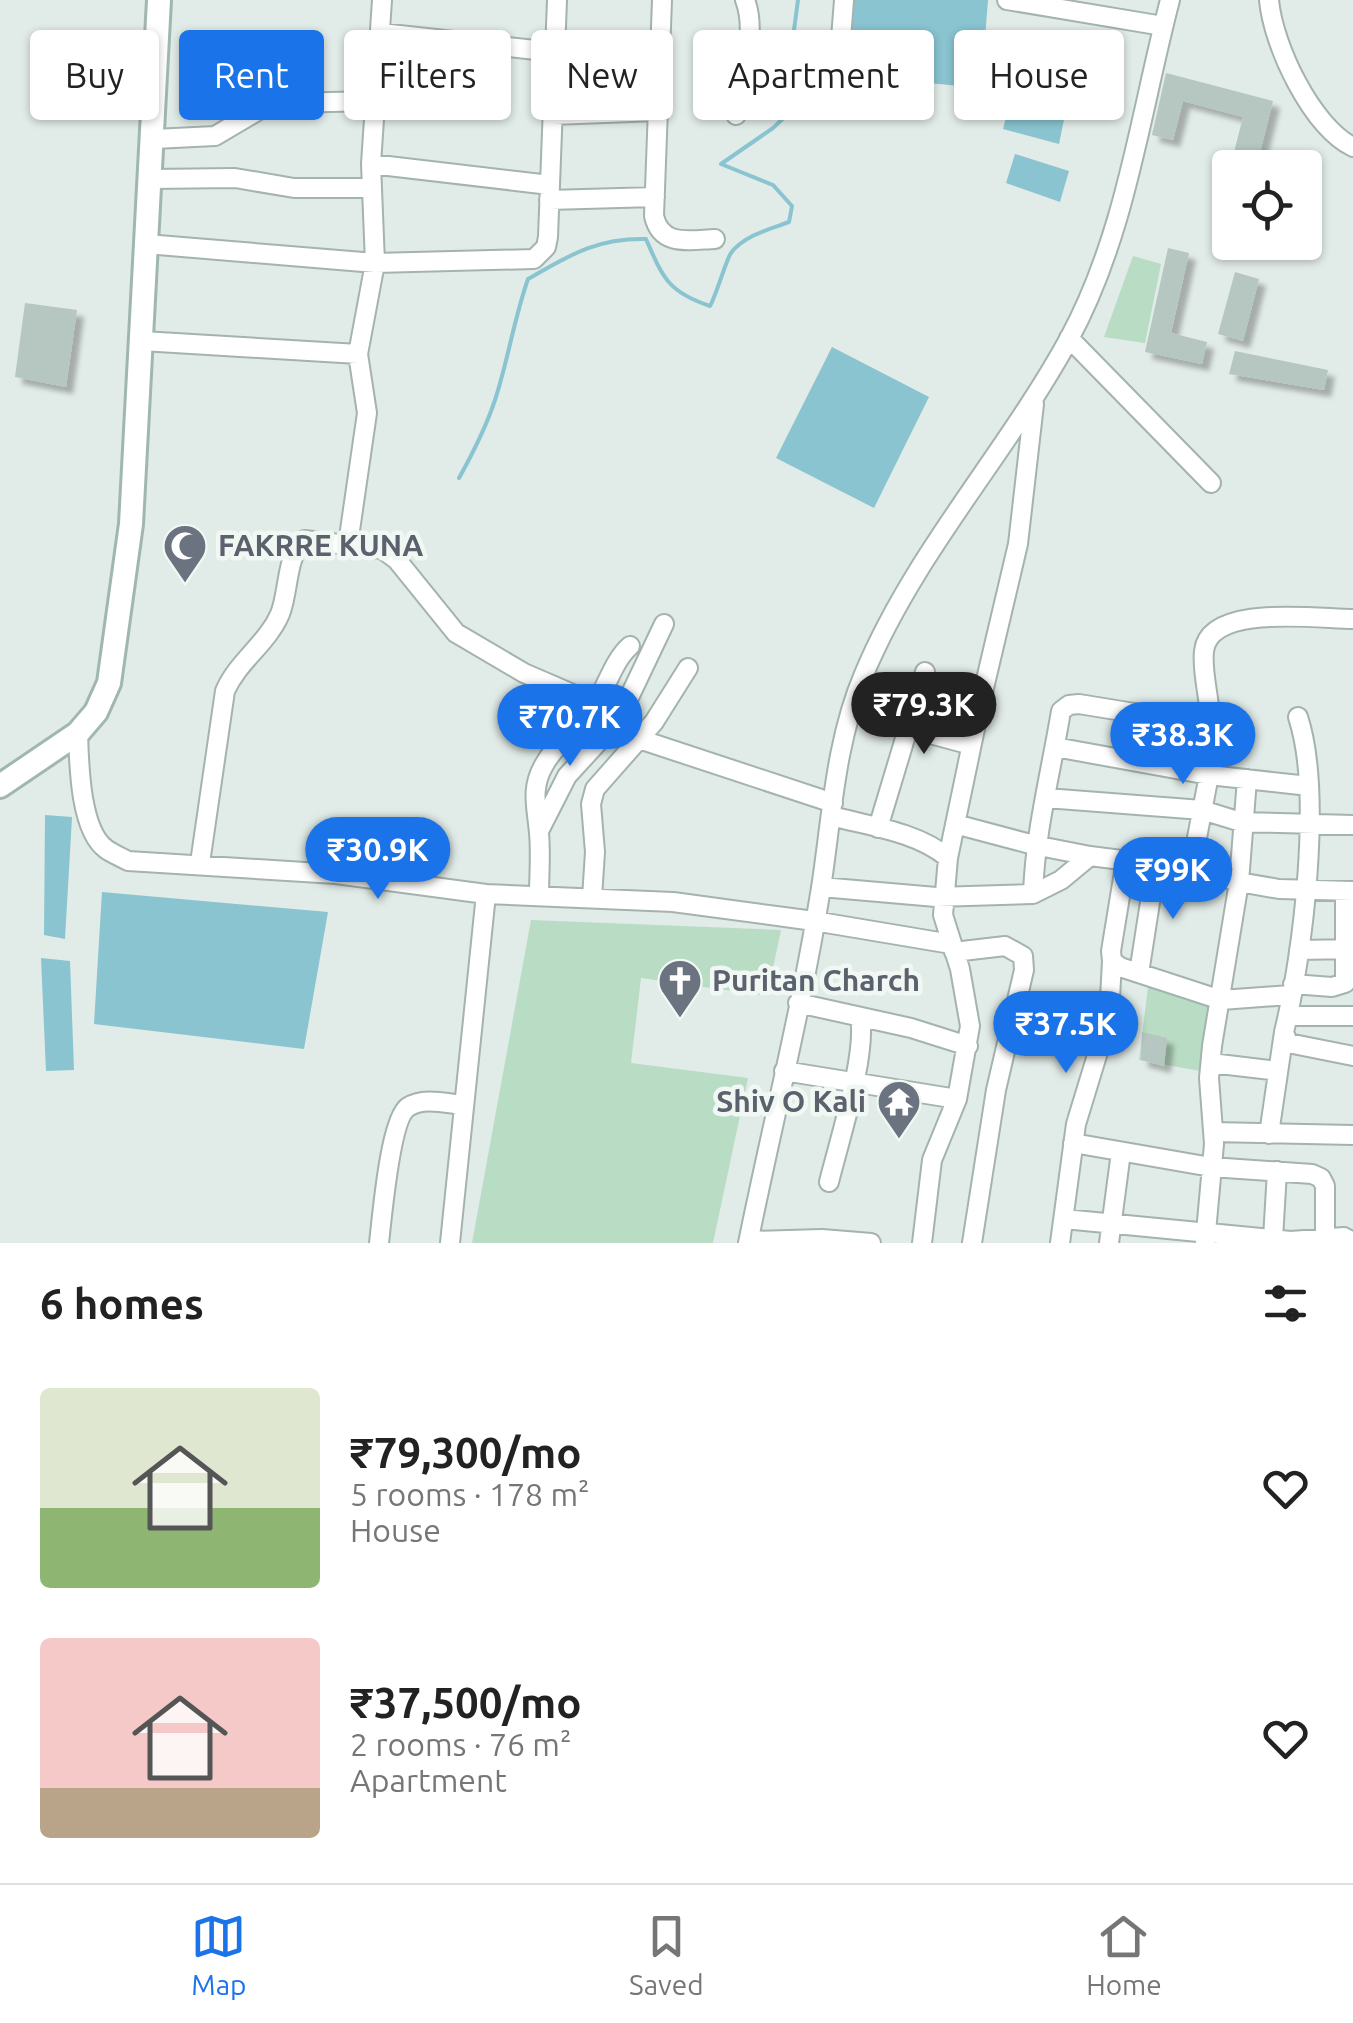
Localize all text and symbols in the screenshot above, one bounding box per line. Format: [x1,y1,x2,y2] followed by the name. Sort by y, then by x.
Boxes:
[30,30,159,120] chip: Buy
[179,30,324,120] chip: Rent
[344,30,511,120] chip: Filters
[531,30,673,120] chip: New
[693,30,934,120] chip: Apartment
[954,30,1124,120] chip: House
[1212,150,1322,260] map controls
[1212,150,1322,260] button: locate
[162,523,208,584] mosque icon: FAKRRE KUNA
[218,528,423,562] place label: FAKRRE KUNA
[843,672,1005,757] pin: ₹79.3K
[489,684,651,769] pin: ₹70.7K
[873,686,975,722] text: ₹79.3K
[519,698,621,734] text: ₹70.7K
[1102,702,1264,787] pin: ₹38.3K
[1132,716,1234,752] text: ₹38.3K
[297,817,459,902] pin: ₹30.9K
[327,831,429,867] text: ₹30.9K
[1114,837,1232,922] pin: ₹99K
[1135,851,1211,887] text: ₹99K
[657,958,703,1019] church icon: Puritan Charch
[712,963,920,997] place label: Puritan Charch
[985,991,1147,1076] pin: ₹37.5K
[1015,1005,1117,1041] text: ₹37.5K
[876,1079,922,1140] temple icon: Shiv O Kali
[716,1084,866,1118] place label: Shiv O Kali
[1258,1276,1313,1331] icon: filters
[40,1280,204,1327] text: 6 homes
[120,1428,240,1548] icon: home
[350,1429,582,1476] text: ₹79,300/mo
[1258,1461,1313,1516] icon: heart
[350,1476,590,1512] text: 5 rooms · 178 m²
[350,1512,441,1548] text: House
[120,1678,240,1798] icon: home
[350,1679,582,1726] text: ₹37,500/mo
[1258,1711,1313,1766] icon: heart
[350,1726,571,1762] text: 2 rooms · 76 m²
[350,1762,507,1798] text: Apartment
[191,1909,246,2000] tab: Map
[629,1909,704,2000] tab: Saved
[1086,1909,1162,2000] tab: Home

